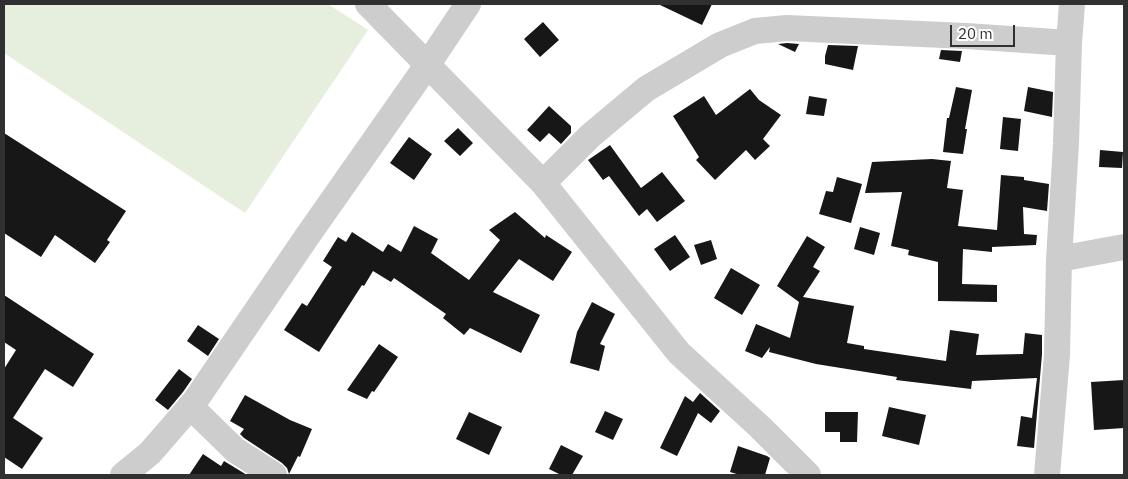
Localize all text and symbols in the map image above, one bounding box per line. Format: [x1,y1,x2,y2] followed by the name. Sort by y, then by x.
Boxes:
[953,15,1018,47] scale bar
[958,24,993,43] text: 20 m

